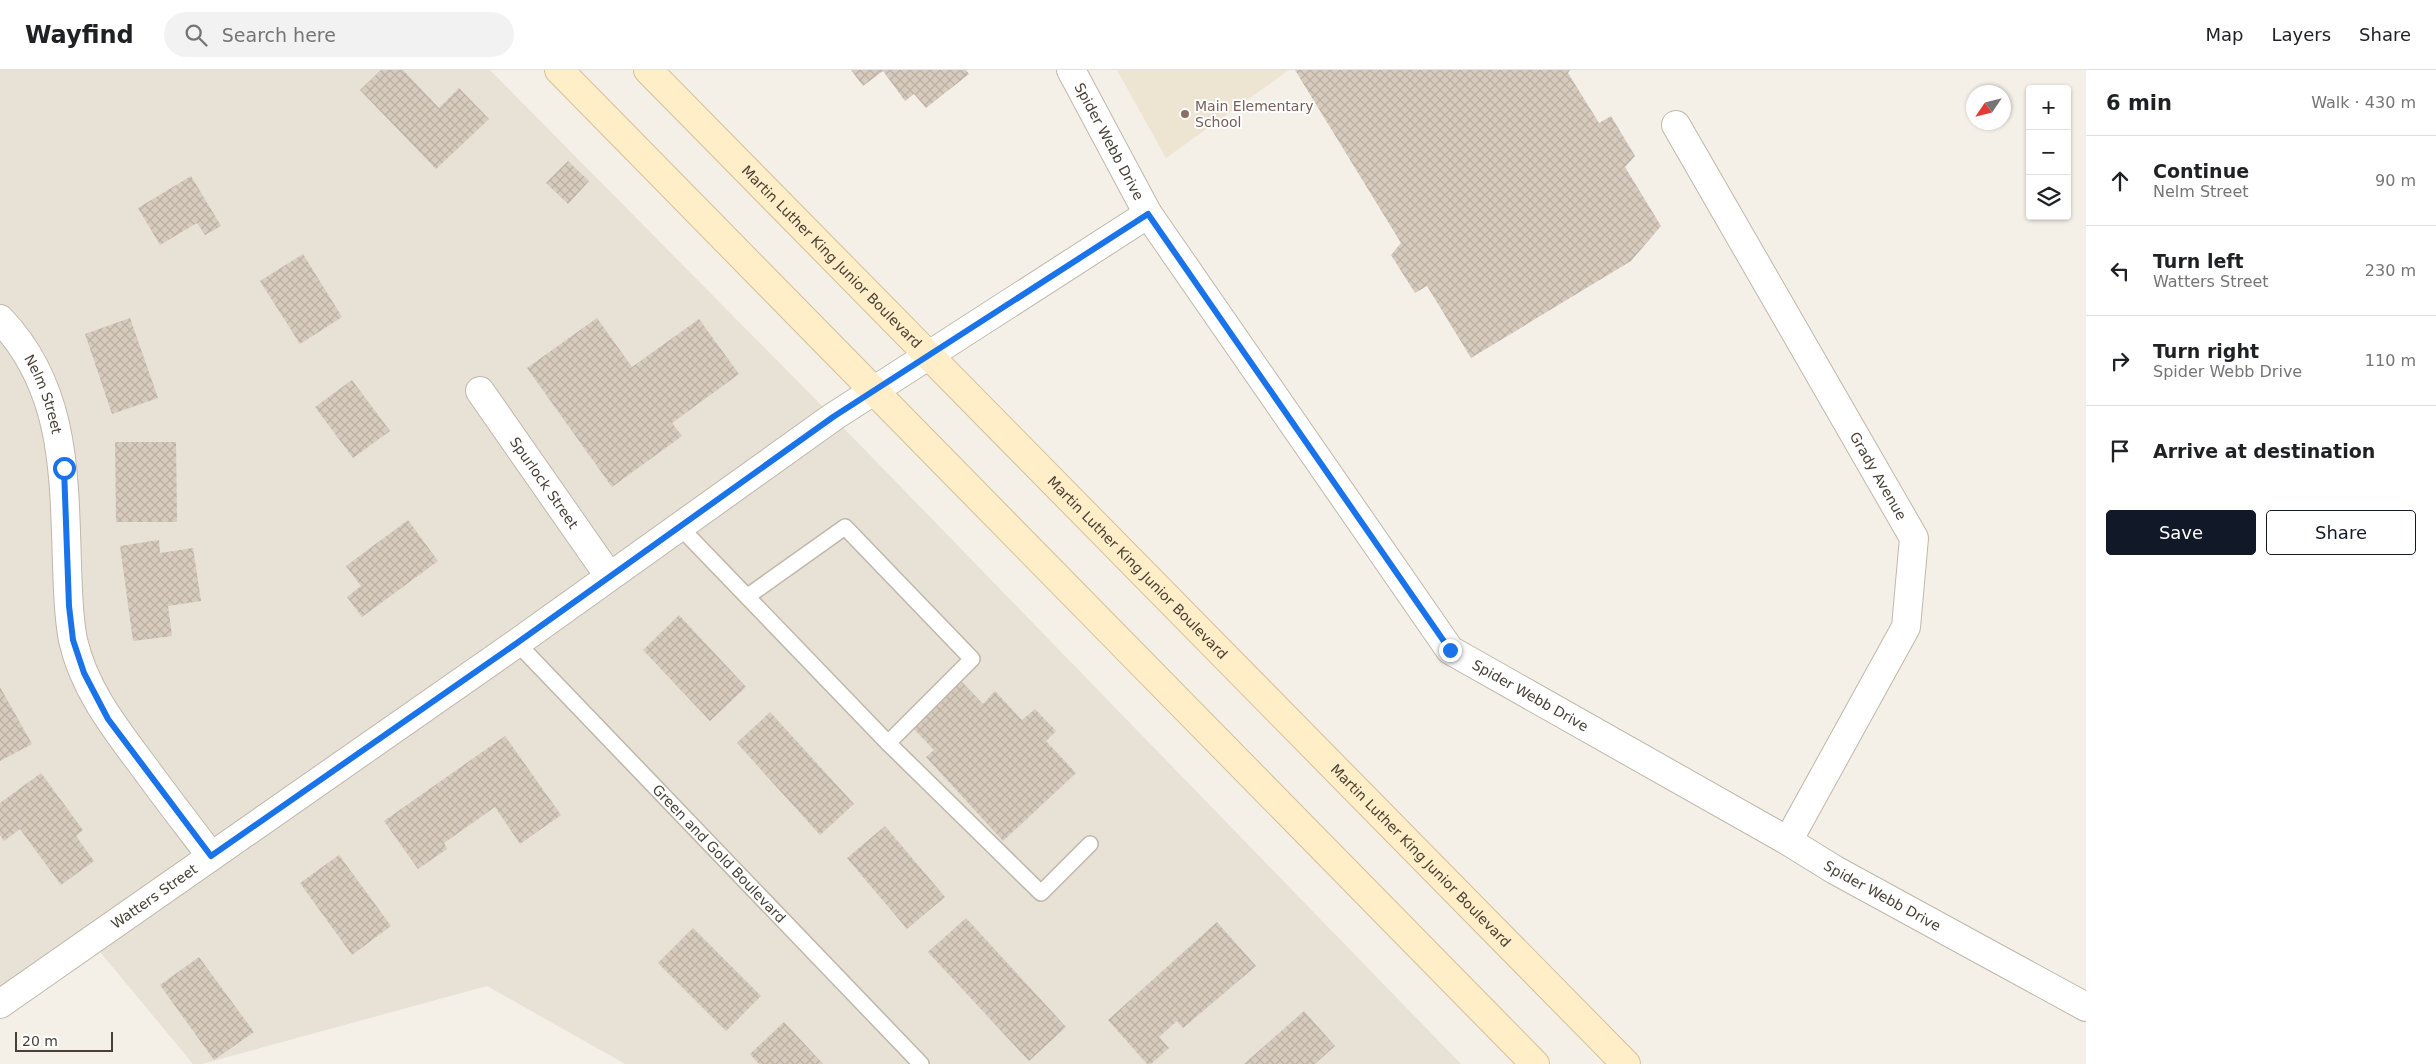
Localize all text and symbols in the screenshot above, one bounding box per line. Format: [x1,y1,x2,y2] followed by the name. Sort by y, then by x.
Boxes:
[164,12,514,57] search box
[25,21,134,49] text: Wayfind
[182,21,210,49] icon: search
[222,24,336,46] text: Search here
[2205,24,2243,45] text: Map
[2271,24,2331,45] text: Layers
[2359,24,2411,45] text: Share
[1071,80,1147,203] street label: Spider Webb Drive
[1966,85,2011,130] north arrow
[2026,85,2071,220] map controls
[2026,85,2071,130] button: +
[2106,91,2172,115] text: 6 min
[2311,93,2416,112] text: Walk · 430 m
[1195,98,1313,130] place label: Main Elementary School
[1179,108,1191,120] marker: Main Elementary School
[2026,130,2071,175] button: −
[2153,160,2249,182] text: Continue
[739,162,925,351] street label: Martin Luther King Junior Boulevard
[2106,167,2134,195] icon: ahead
[2375,171,2416,190] text: 90 m
[2026,175,2071,220] button: layers
[2153,182,2249,201] text: Nelm Street
[2153,250,2244,272] text: Turn left
[2106,257,2134,285] icon: left
[2365,261,2416,280] text: 230 m
[2153,272,2269,291] text: Watters Street
[2153,340,2259,362] text: Turn right
[2106,347,2134,375] icon: right
[2365,351,2416,370] text: 110 m
[21,352,65,436] street label: Nelm Street
[2153,362,2302,381] text: Spider Webb Drive
[1847,429,1910,523] street label: Grady Avenue
[507,434,582,532] street label: Spurlock Street
[2106,437,2134,465] icon: arrive
[2153,440,2375,462] text: Arrive at destination
[53,457,76,480] route start
[1044,473,1231,662] street label: Martin Luther King Junior Boulevard
[2106,510,2256,555] button: Save
[2266,510,2416,555] button: Share
[1439,639,1462,662] route end
[1470,656,1591,735] street label: Spider Webb Drive
[1328,761,1514,950] street label: Martin Luther King Junior Boulevard
[649,781,789,926] street label: Green and Gold Boulevard
[1821,857,1943,934] street label: Spider Webb Drive
[108,861,201,932] street label: Watters Street
[15,1029,112,1052] scale bar
[22,1033,58,1049] text: 20 m

